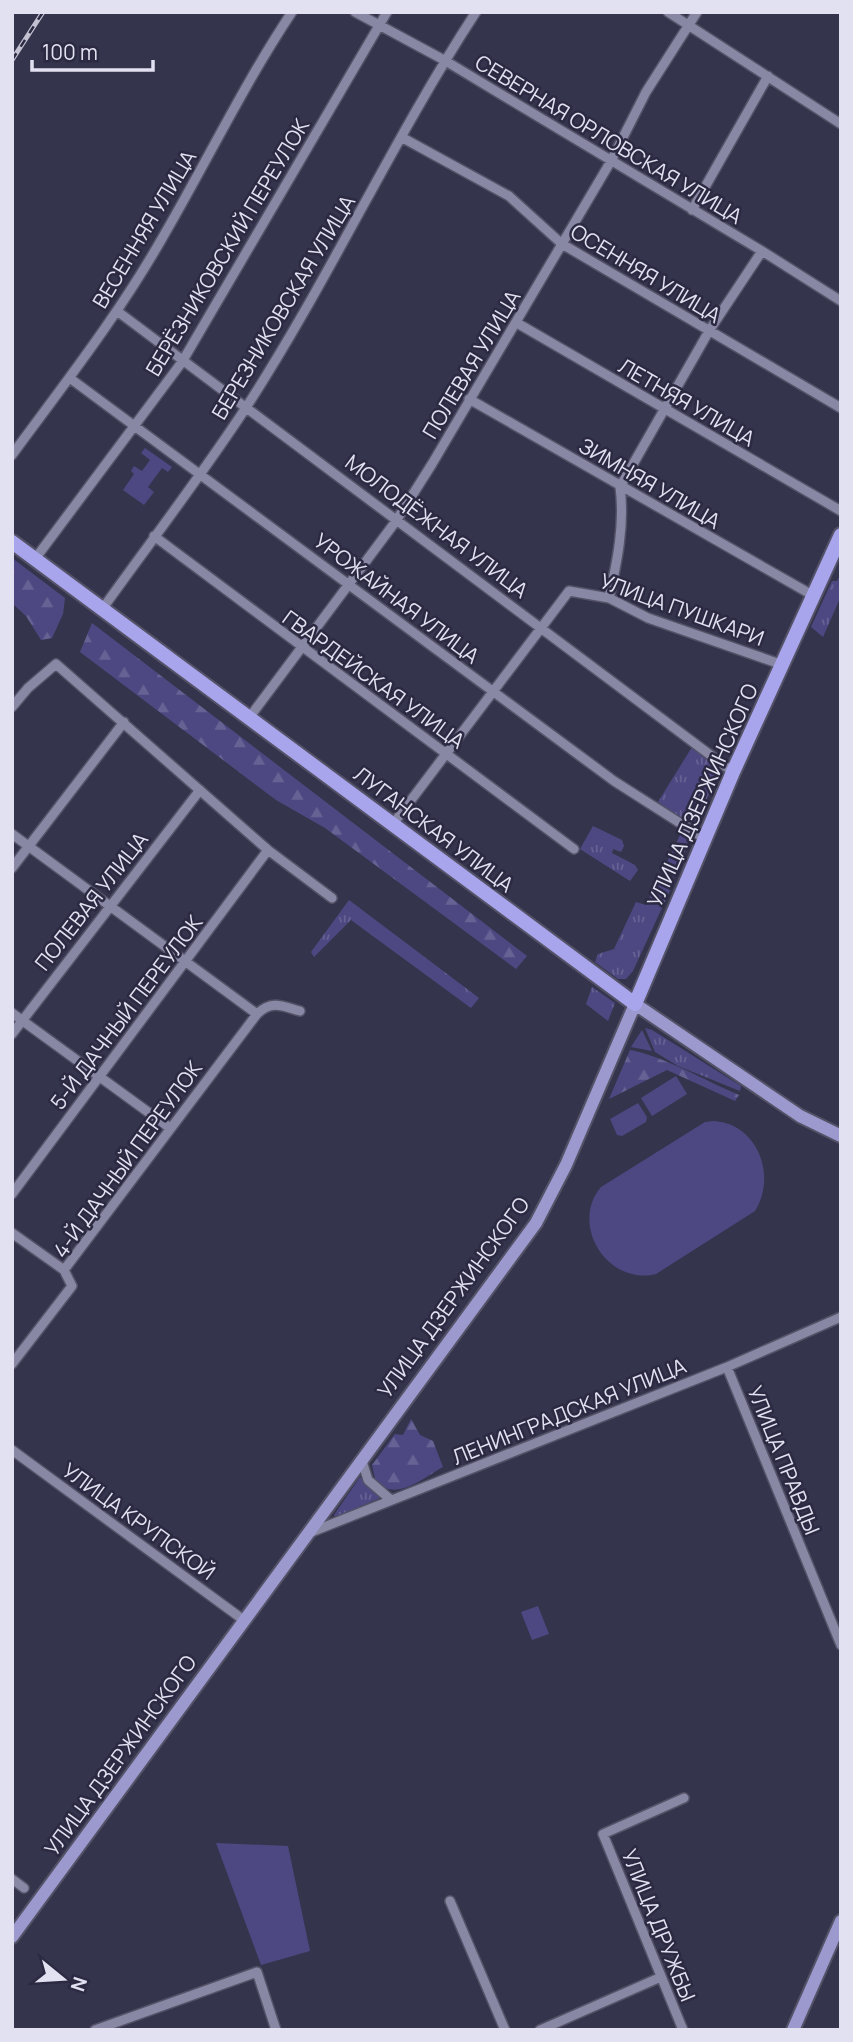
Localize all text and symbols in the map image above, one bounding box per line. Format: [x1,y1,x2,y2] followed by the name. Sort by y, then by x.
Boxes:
[32,28,152,72] scale bar
[42,38,98,66] text: 100 m
[470,48,748,230] street label: СЕВЕРНАЯ ОРЛОВСКАЯ УЛИЦА
[139,113,315,381] street label: БЕРЁЗНИКОВСКИЙ ПЕРЕУЛОК
[86,145,202,313] street label: ВЕСЕННЯЯ УЛИЦА
[205,190,361,424] street label: БЕРЕЗНИКОВСКАЯ УЛИЦА
[566,217,726,329] street label: ОСЕННЯЯ УЛИЦА
[416,285,526,443] street label: ПОЛЕВАЯ УЛИЦА
[614,352,760,452] street label: ЛЕТНЯЯ УЛИЦА
[574,431,726,535] street label: ЗИМНЯЯ УЛИЦА
[340,448,534,604] street label: МОЛОДЁЖНАЯ УЛИЦА
[309,527,485,669] street label: УРОЖАЙНАЯ УЛИЦА
[596,566,768,652] street label: УЛИЦА ПУШКАРИ
[277,603,471,755] street label: ГВАРДЕЙСКАЯ УЛИЦА
[640,679,764,911] street label: УЛИЦА ДЗЕРЖИНСКОГО
[348,760,520,898] street label: ЛУГАНСКАЯ УЛИЦА
[28,826,154,976] street label: ПОЛЕВАЯ УЛИЦА
[44,909,209,1115] street label: 5-Й ДАЧНЫЙ ПЕРЕУЛОК
[46,1055,208,1263] street label: 4-Й ДАЧНЫЙ ПЕРЕУЛОК
[371,1191,535,1403] street label: УЛИЦА ДЗЕРЖИНСКОГО
[448,1351,690,1471] street label: ЛЕНИНГРАДСКАЯ УЛИЦА
[741,1381,827,1539] street label: УЛИЦА ПРАВДЫ
[57,1456,221,1586] street label: УЛИЦА КРУПСКОЙ
[38,1649,202,1861] street label: УЛИЦА ДЗЕРЖИНСКОГО
[616,1845,702,2005] street label: УЛИЦА ДРУЖБЫ
[28,1944,98,2014] north arrow
[65,1974,94,1995] text: N

